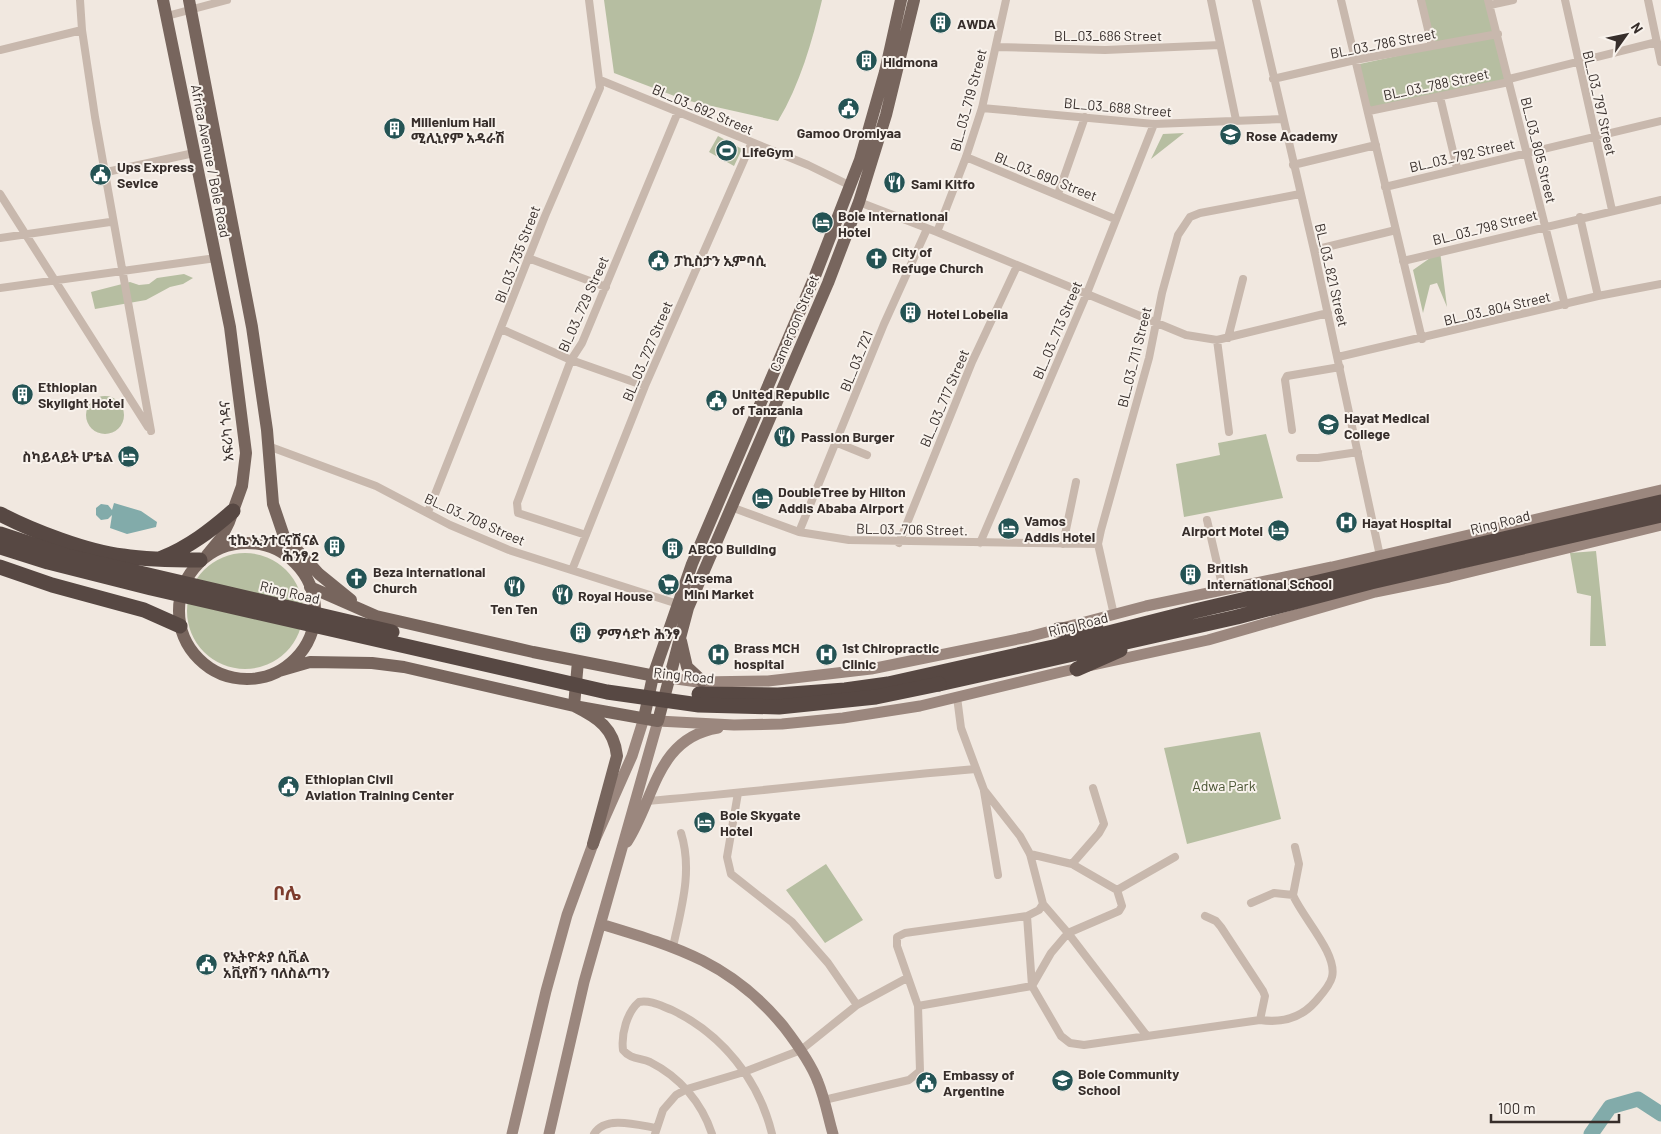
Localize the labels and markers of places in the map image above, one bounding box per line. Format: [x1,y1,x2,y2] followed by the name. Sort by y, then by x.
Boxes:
[929,11,953,35] building icon: AWDA
[957,15,996,32] place label: AWDA
[855,49,879,73] building icon: Hidmona
[883,53,938,70] place label: Hidmona
[837,97,861,121] public building icon: Gamoo Oromiyaa
[411,113,505,146] place label: Millenium Hall ሚሊኒየም አዳራሽ
[383,117,407,141] building icon: Millenium Hall ሚሊኒየም አዳራሽ
[1218,123,1242,147] school or university icon: Rose Academy
[797,124,901,141] place label: Gamoo Oromiyaa
[1246,127,1338,144] place label: Rose Academy
[714,139,738,163] sports icon: LifeGym
[742,143,794,160] place label: LifeGym
[117,158,194,191] place label: Ups Express Sevice
[89,162,113,186] public building icon: Ups Express Sevice
[883,171,907,195] restaurant icon: Sami Kitfo
[911,175,975,192] place label: Sami Kitfo
[838,207,948,240] place label: Bole International Hotel
[810,211,834,235] hotel icon: Bole International Hotel
[892,243,983,276] place label: City of Refuge Church
[864,247,888,271] church icon: City of Refuge Church
[646,248,670,272] public building icon: ፓኪስታን ኢምባሲ
[674,252,766,269] place label: ፓኪስታን ኢምባሲ
[899,301,923,325] building icon: Hotel Lobelia
[927,305,1008,322] place label: Hotel Lobelia
[38,378,124,411] place label: Ethiopian Skylight Hotel
[10,382,34,406] building icon: Ethiopian Skylight Hotel
[732,385,830,418] place label: United Republic of Tanzania
[704,389,728,413] public building icon: United Republic of Tanzania
[1344,409,1430,442] place label: Hayat Medical College
[1316,413,1340,437] school or university icon: Hayat Medical College
[773,424,797,448] restaurant icon: Passion Burger
[801,428,895,445] place label: Passion Burger
[117,444,141,468] hotel icon: ስካይላይት ሆቴል
[22,448,114,465] place label: ስካይላይት ሆቴል
[778,483,906,516] place label: DoubleTree by Hilton Addis Ababa Airport
[750,487,774,511] hotel icon: DoubleTree by Hilton Addis Ababa Airport
[1334,510,1358,534] hospital icon: Hayat Hospital
[1024,512,1095,545] place label: Vamos Addis Hotel
[1362,514,1451,531] place label: Hayat Hospital
[996,516,1020,540] hotel icon: Vamos Addis Hotel
[1267,518,1291,542] hotel icon: Airport Motel
[1182,522,1263,539] place label: Airport Motel
[228,531,320,564] place label: ቲኬ ኢንተርናሽናል ሕንፃ 2
[323,535,347,559] building icon: ቲኬ ኢንተርናሽናል ሕንፃ 2
[660,536,684,560] building icon: ABCO Building
[688,540,776,557] place label: ABCO Building
[1207,559,1332,592] place label: British International School
[373,563,485,596] place label: Beza international Church
[1179,563,1203,587] building icon: British International School
[345,567,369,591] church icon: Beza international Church
[684,569,754,602] place label: Arsema Mini Market
[656,573,680,597] supermarket icon: Arsema Mini Market
[502,574,526,598] restaurant icon: Ten Ten
[550,583,574,607] restaurant icon: Royal House
[578,587,653,604] place label: Royal House
[490,600,538,617] place label: Ten Ten
[569,621,593,645] building icon: ዎማሳድኮ ሕንፃ
[597,625,680,642] place label: ዎማሳድኮ ሕንፃ
[734,639,800,672] place label: Brass MCH hospital
[842,639,940,672] place label: 1st Chiropractic Clinic
[706,643,730,667] hospital icon: Brass MCH hospital
[814,643,838,667] hospital icon: 1st Chiropractic Clinic
[305,770,455,803] place label: Ethiopian Civil Aviation Training Center
[277,774,301,798] public building icon: Ethiopian Civil Aviation Training Center
[720,806,801,839] place label: Bole Skygate Hotel
[692,810,716,834] hotel icon: Bole Skygate Hotel
[223,948,330,981] place label: የኢትዮጵያ ሲቪል አቪየሽን ባለስልጣን
[195,952,219,976] public building icon: የኢትዮጵያ ሲቪል አቪየሽን ባለስልጣን
[1078,1065,1179,1098] place label: Bole Community School
[943,1066,1015,1099] place label: Embassy of Argentine
[1050,1069,1074,1093] school or university icon: Bole Community School
[915,1070,939,1094] public building icon: Embassy of Argentine

